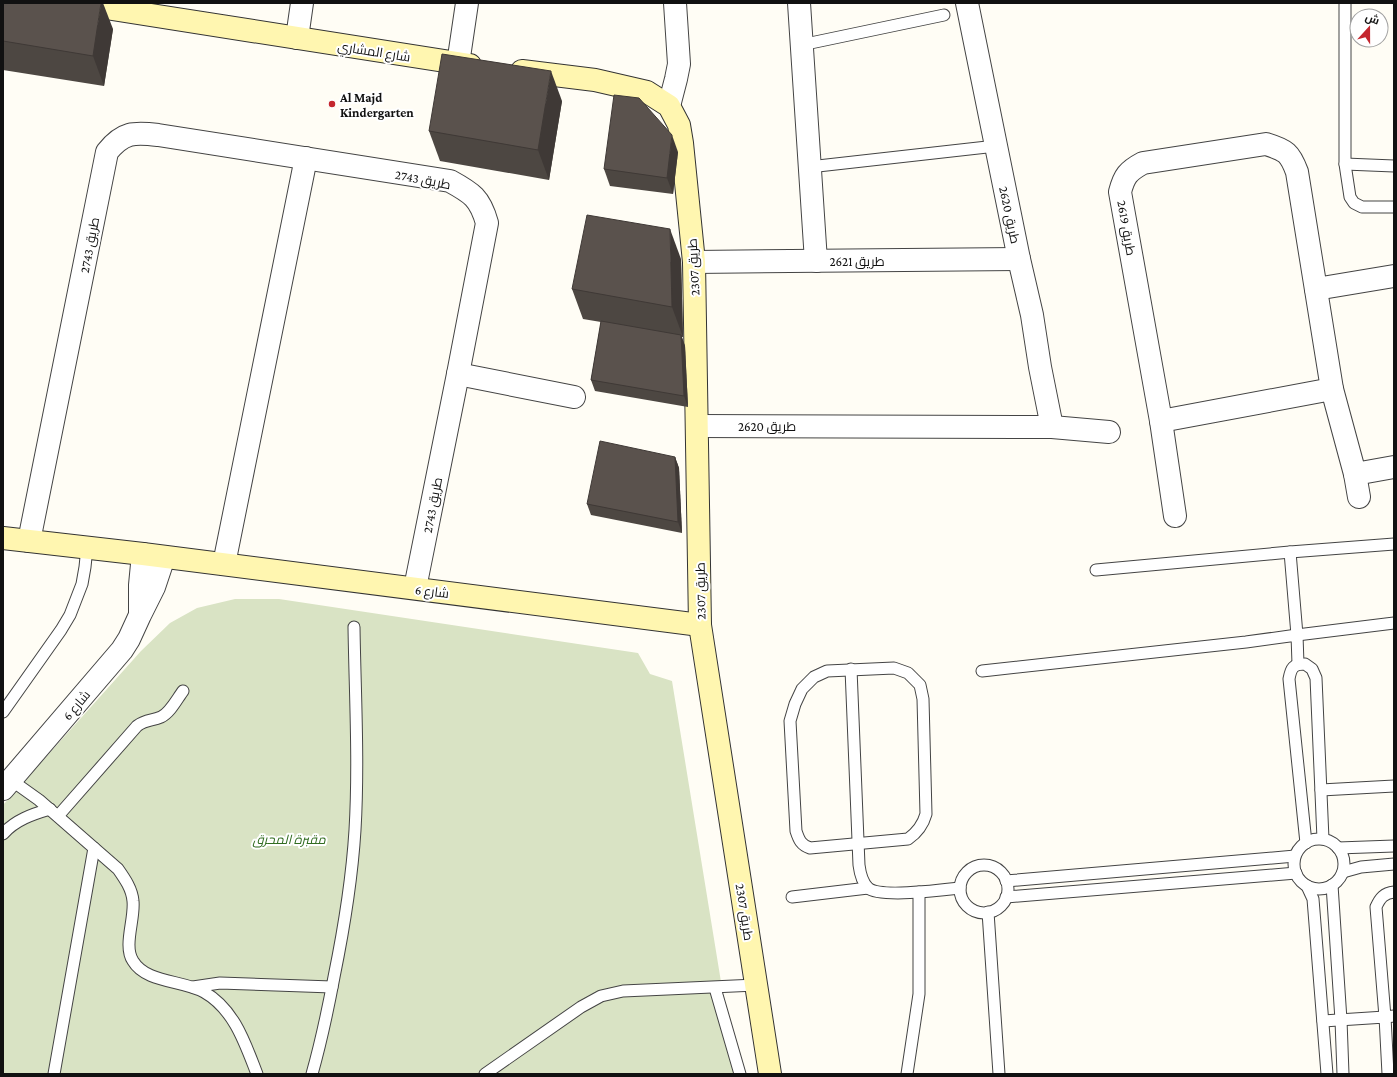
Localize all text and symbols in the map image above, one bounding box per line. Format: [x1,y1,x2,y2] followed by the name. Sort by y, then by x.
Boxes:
[1349,8,1389,48] north arrow
[1363,11,1381,28] text: ش
[336,38,411,68] street label: شارع المشاري
[339,90,414,120] place label: Al Majd Kindergarten
[327,99,337,109] marker: Al Majd Kindergarten
[394,167,452,192] street label: طريق 2743
[996,185,1023,245] street label: طريق 2620
[1114,199,1139,257] street label: طريق 2619
[77,216,102,274] street label: طريق 2743
[685,238,702,296] street label: طريق 2307
[829,254,885,269] street label: طريق 2621
[738,419,796,434] street label: طريق 2620
[420,476,445,534] street label: طريق 2743
[692,562,709,620] street label: طريق 2307
[414,582,450,602] street label: شارع 6
[60,687,94,724] street label: شارع 6
[252,832,326,848] park label: مقبرة المحرق
[733,882,756,942] street label: طريق 2307

